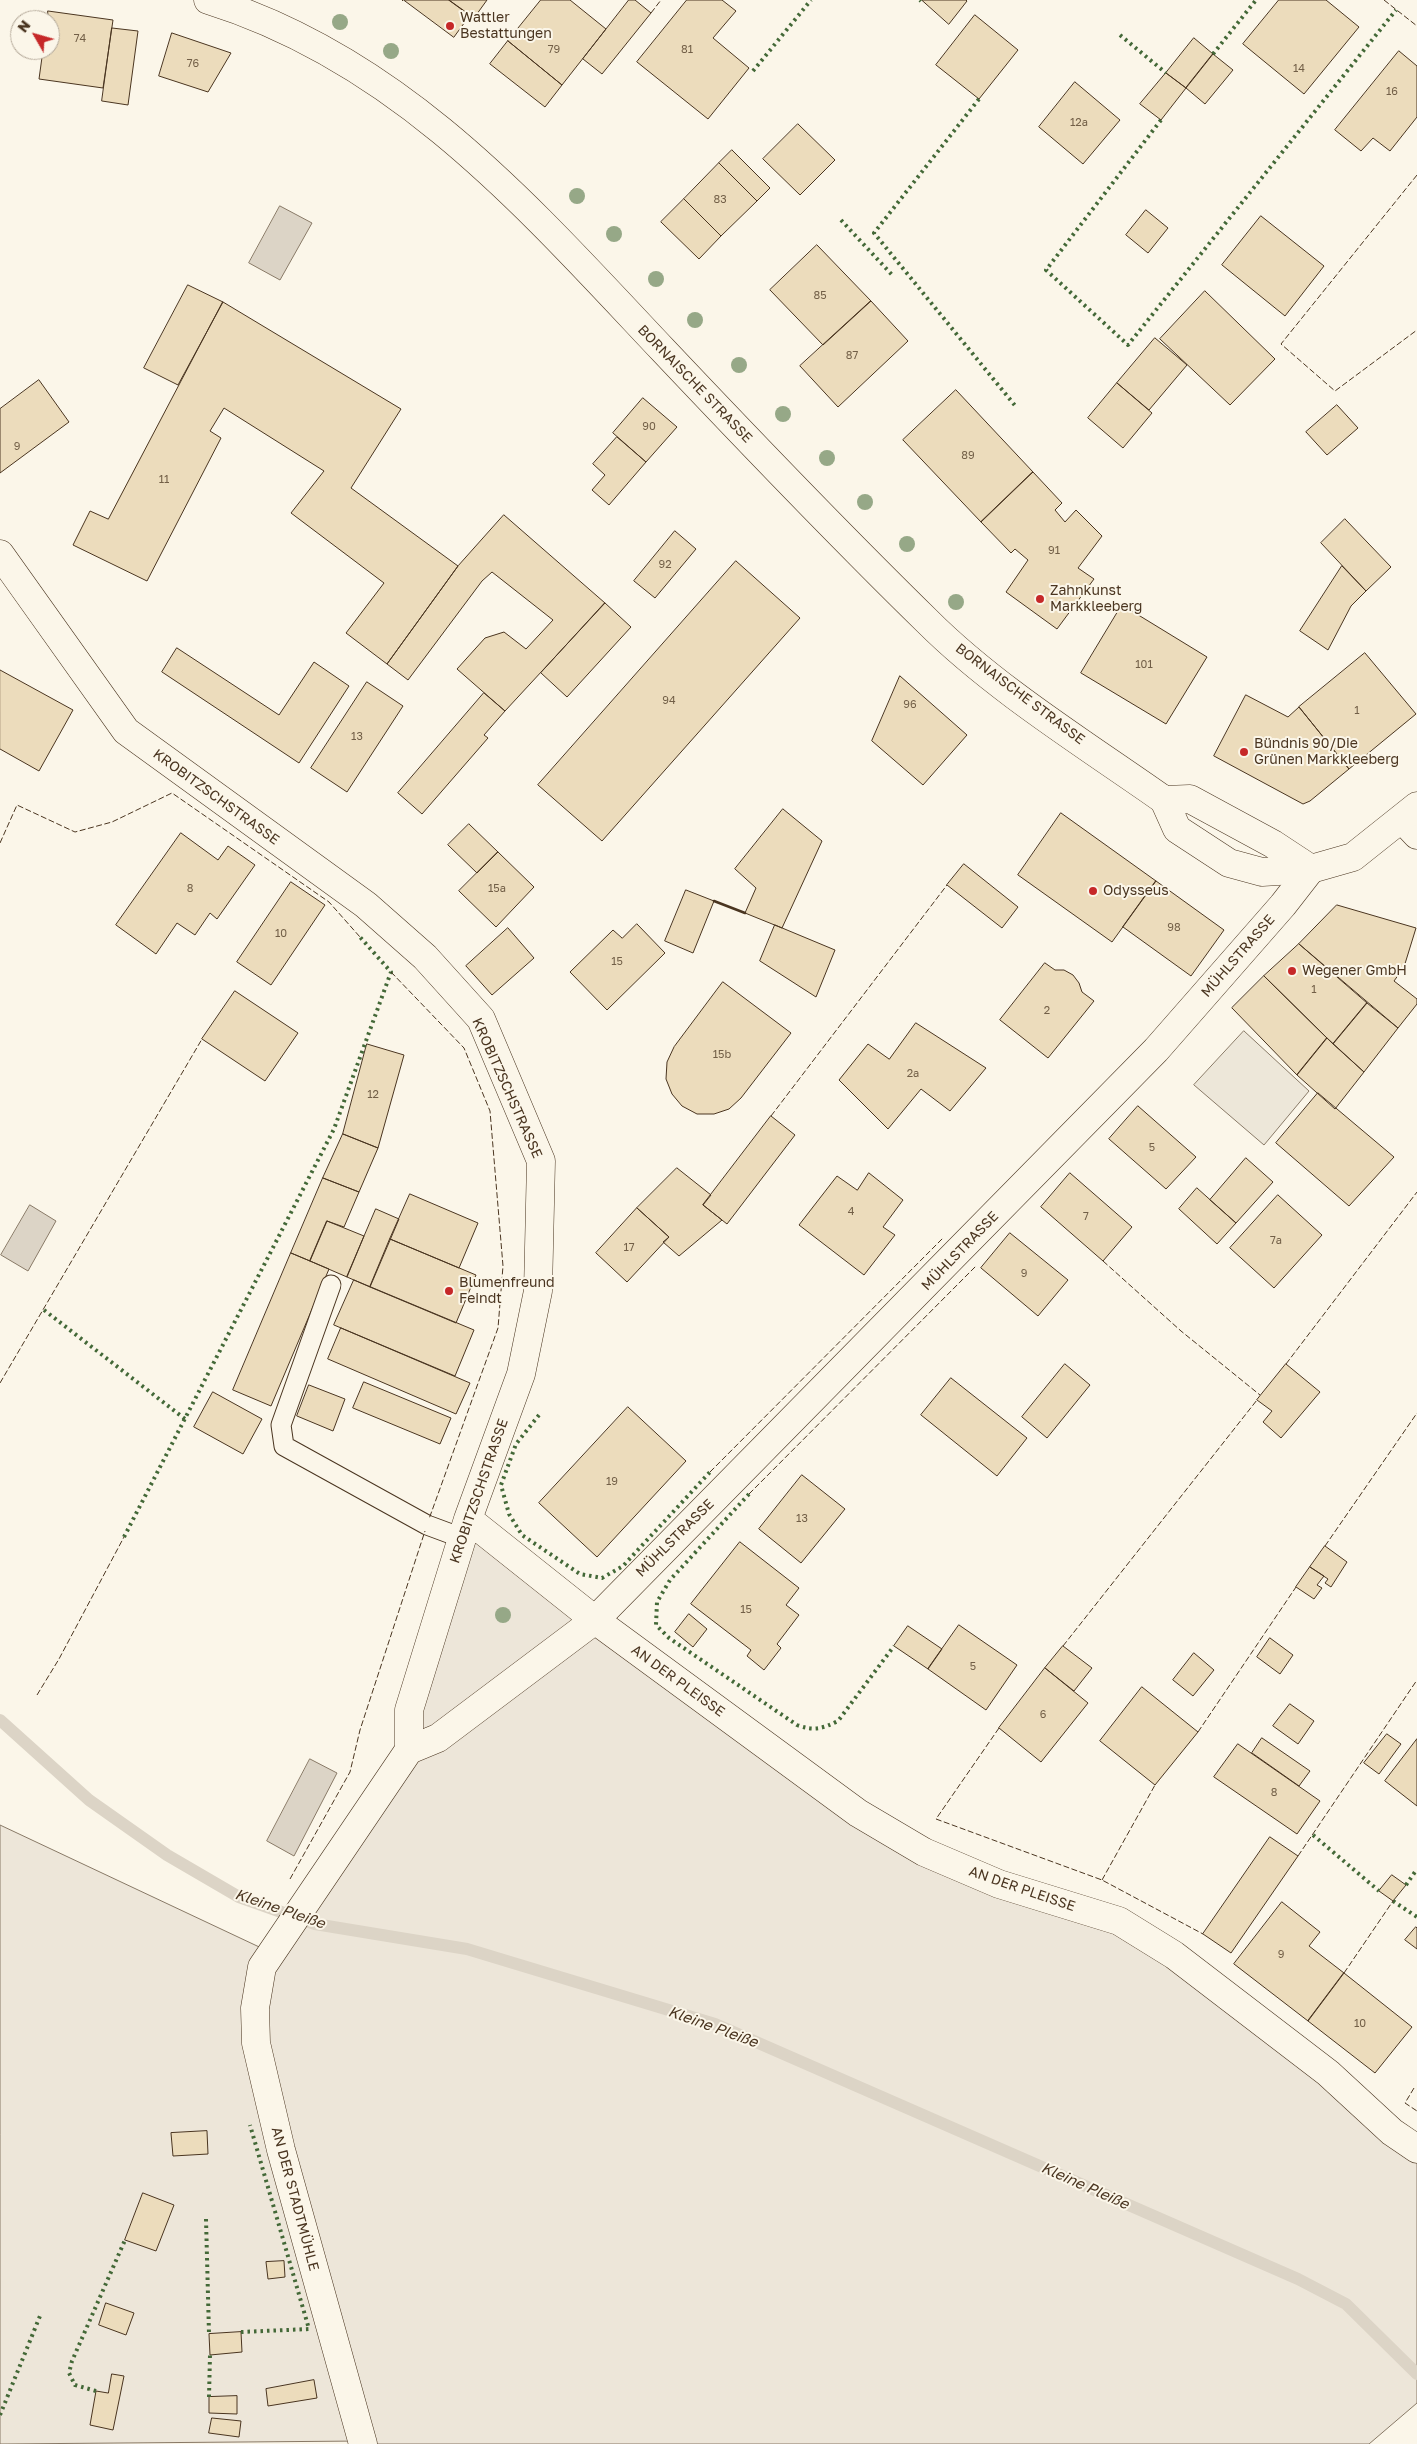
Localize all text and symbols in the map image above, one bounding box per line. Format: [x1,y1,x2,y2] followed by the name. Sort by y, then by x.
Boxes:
[10,10,60,60] north arrow
[460,10,552,42] place label: Wattler Bestattungen
[14,17,34,36] text: N
[444,20,456,32] marker: Wattler Bestattungen
[74,32,86,46] house number: 74
[548,43,560,57] house number: 79
[681,43,693,57] house number: 81
[187,57,199,71] house number: 76
[1293,62,1305,76] house number: 14
[1386,85,1398,99] house number: 16
[1070,116,1088,130] house number: 12a
[713,193,727,207] house number: 83
[813,289,827,303] house number: 85
[634,322,756,446] street label: BORNAISCHE STRASSE
[846,349,858,363] house number: 87
[642,420,656,434] house number: 90
[14,440,20,454] house number: 9
[961,449,975,463] house number: 89
[159,473,169,487] house number: 11
[1048,544,1060,558] house number: 91
[658,558,672,572] house number: 92
[1050,583,1142,616] place label: Zahnkunst Markkleeberg
[1034,593,1046,605] marker: Zahnkunst Markkleeberg
[952,640,1088,748] street label: BORNAISCHE STRASSE
[1135,658,1153,672] house number: 101
[662,694,676,708] house number: 94
[903,698,917,712] house number: 96
[1354,704,1360,718] house number: 1
[351,730,363,744] house number: 13
[1254,736,1399,769] place label: Bündnis 90/Die Grünen Markkleeberg
[150,746,282,848] street label: KROBITZSCHSTRASSE
[1238,746,1250,758] marker: Bündnis 90/Die Grünen Markkleeberg
[187,882,193,896] house number: 8
[488,882,506,896] house number: 15a
[1103,883,1169,899] place label: Odysseus
[1087,885,1099,897] marker: Odysseus
[1198,912,1278,1000] street label: MÜHLSTRASSE
[1167,921,1181,935] house number: 98
[275,927,287,941] house number: 10
[611,955,623,969] house number: 15
[1302,963,1407,979] place label: Wegener GmbH
[1286,965,1298,977] marker: Wegener GmbH
[1311,983,1317,997] house number: 1
[1044,1004,1050,1018] house number: 2
[468,1015,546,1161] street label: KROBITZSCHSTRASSE
[713,1048,731,1062] house number: 15b
[907,1067,919,1081] house number: 2a
[367,1088,379,1102] house number: 12
[1149,1141,1155,1155] house number: 5
[848,1205,854,1219] house number: 4
[918,1208,1002,1294] street label: MÜHLSTRASSE
[1083,1210,1089,1224] house number: 7
[1270,1234,1282,1248] house number: 7a
[623,1241,635,1255] house number: 17
[1021,1267,1027,1281] house number: 9
[459,1275,555,1308] place label: Blumenfreund Feindt
[443,1285,455,1297] marker: Blumenfreund Feindt
[446,1416,512,1566] street label: KROBITZSCHSTRASSE
[606,1475,618,1489] house number: 19
[633,1496,717,1580] street label: MÜHLSTRASSE
[796,1512,808,1526] house number: 13
[740,1603,752,1617] house number: 15
[628,1641,728,1721] street label: AN DER PLEISSE
[970,1660,976,1674] house number: 5
[1040,1708,1046,1722] house number: 6
[1271,1786,1277,1800] house number: 8
[967,1863,1077,1915] street label: AN DER PLEISSE
[233,1885,327,1933] water label: Kleine Pleiße
[1278,1948,1284,1962] house number: 9
[666,2002,760,2052] water label: Kleine Pleiße
[1354,2017,1366,2031] house number: 10
[268,2125,322,2273] street label: AN DER STADTMÜHLE
[1038,2159,1132,2213] water label: Kleine Pleiße

